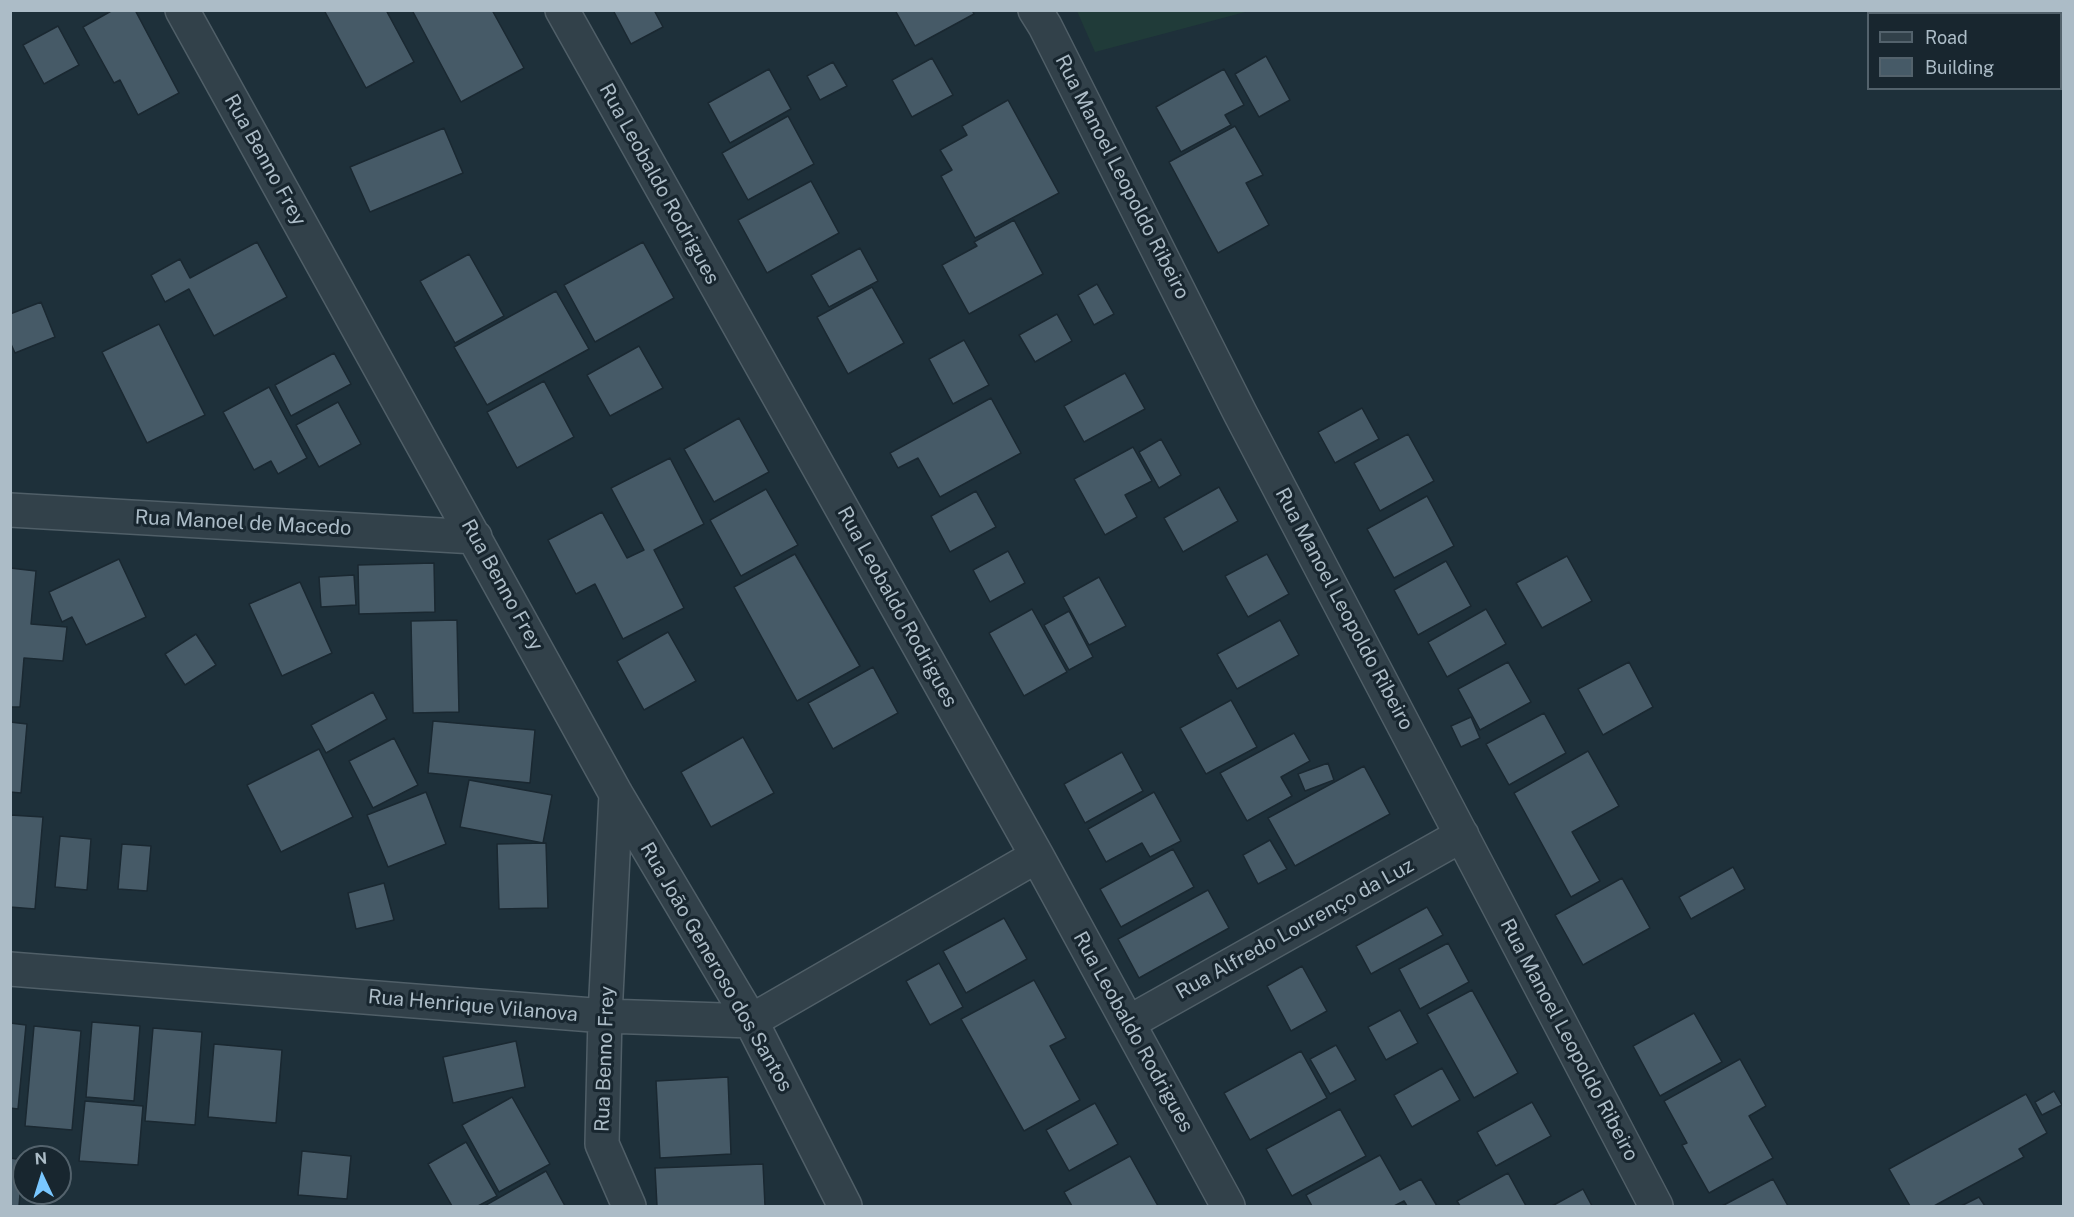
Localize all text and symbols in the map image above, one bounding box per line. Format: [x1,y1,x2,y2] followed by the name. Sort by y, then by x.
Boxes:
[1867,12,2062,90] legend
[1925,27,1968,48] text: Road
[1050,51,1194,303] street label: Rua Manoel Leopoldo Ribeiro
[1925,57,1994,78] text: Building
[594,80,724,288] street label: Rua Leobaldo Rodrigues
[219,90,311,230] street label: Rua Benno Frey
[1270,484,1418,734] street label: Rua Manoel Leopoldo Ribeiro
[832,503,962,711] street label: Rua Leobaldo Rodrigues
[134,505,352,541] street label: Rua Manoel de Macedo
[456,515,548,655] street label: Rua Benno Frey
[635,838,797,1096] street label: Rua João Generoso dos Santos
[1172,854,1418,1004] street label: Rua Alfredo Lourenço da Luz
[1495,915,1643,1165] street label: Rua Manoel Leopoldo Ribeiro
[1068,928,1198,1136] street label: Rua Leobaldo Rodrigues
[367,985,579,1027] street label: Rua Henrique Vilanova
[590,985,620,1133] street label: Rua Benno Frey
[12,1145,72,1205] north arrow
[34,1149,48,1168] text: N

